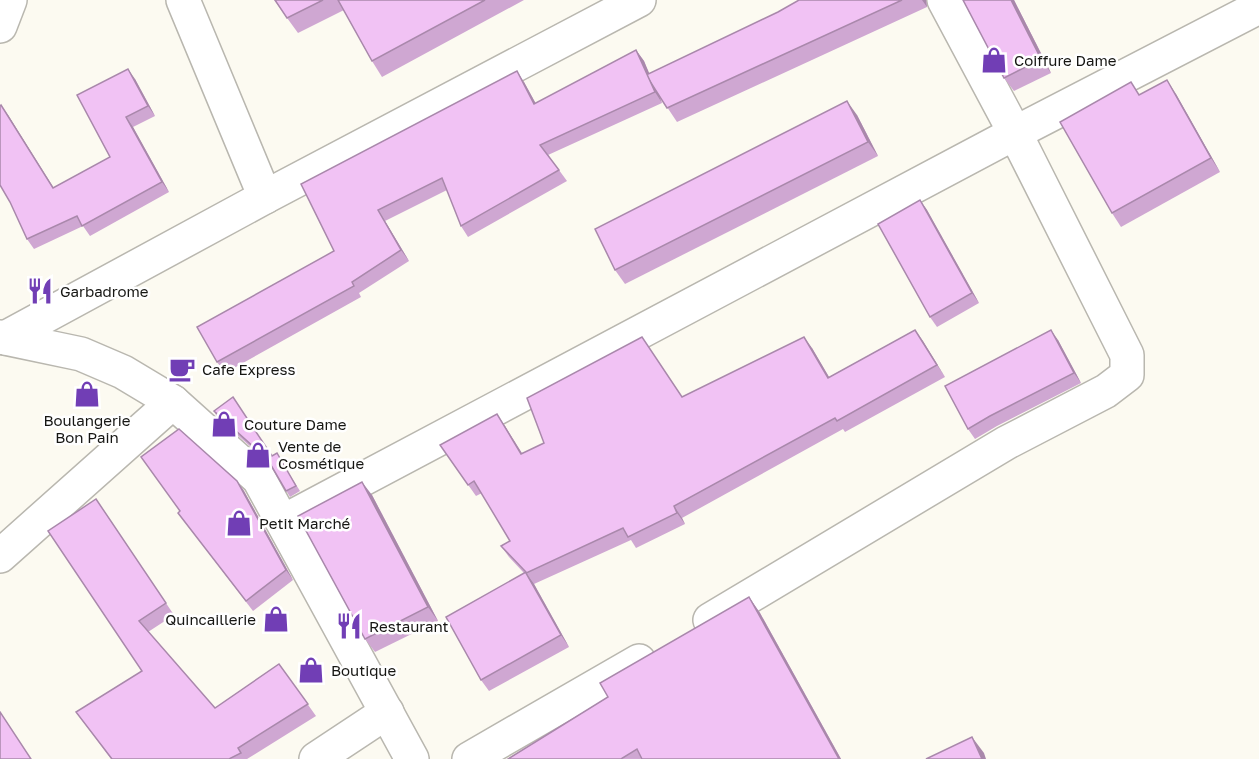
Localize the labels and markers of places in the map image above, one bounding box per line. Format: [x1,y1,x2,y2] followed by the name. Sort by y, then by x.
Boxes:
[979,45,1009,75] shop icon: Coiffure Dame
[1014,51,1117,69] place label: Coiffure Dame
[25,276,55,306] restaurant icon: Garbadrome
[60,282,149,300] place label: Garbadrome
[167,354,197,384] cafe icon: Cafe Express
[202,360,295,378] place label: Cafe Express
[72,379,102,409] shop icon: Boulangerie Bon Pain
[209,409,239,439] shop icon: Couture Dame
[43,411,131,446] place label: Boulangerie Bon Pain
[244,415,347,433] place label: Couture Dame
[278,437,364,472] place label: Vente de Cosmétique
[243,440,273,470] shop icon: Vente de Cosmétique
[224,508,254,538] shop icon: Petit Marché
[259,514,351,532] place label: Petit Marché
[261,604,291,634] shop icon: Quincaillerie
[165,610,256,628] place label: Quincaillerie
[334,611,364,641] restaurant icon: Restaurant
[369,617,449,635] place label: Restaurant
[296,655,326,685] shop icon: Boutique
[331,661,396,679] place label: Boutique

